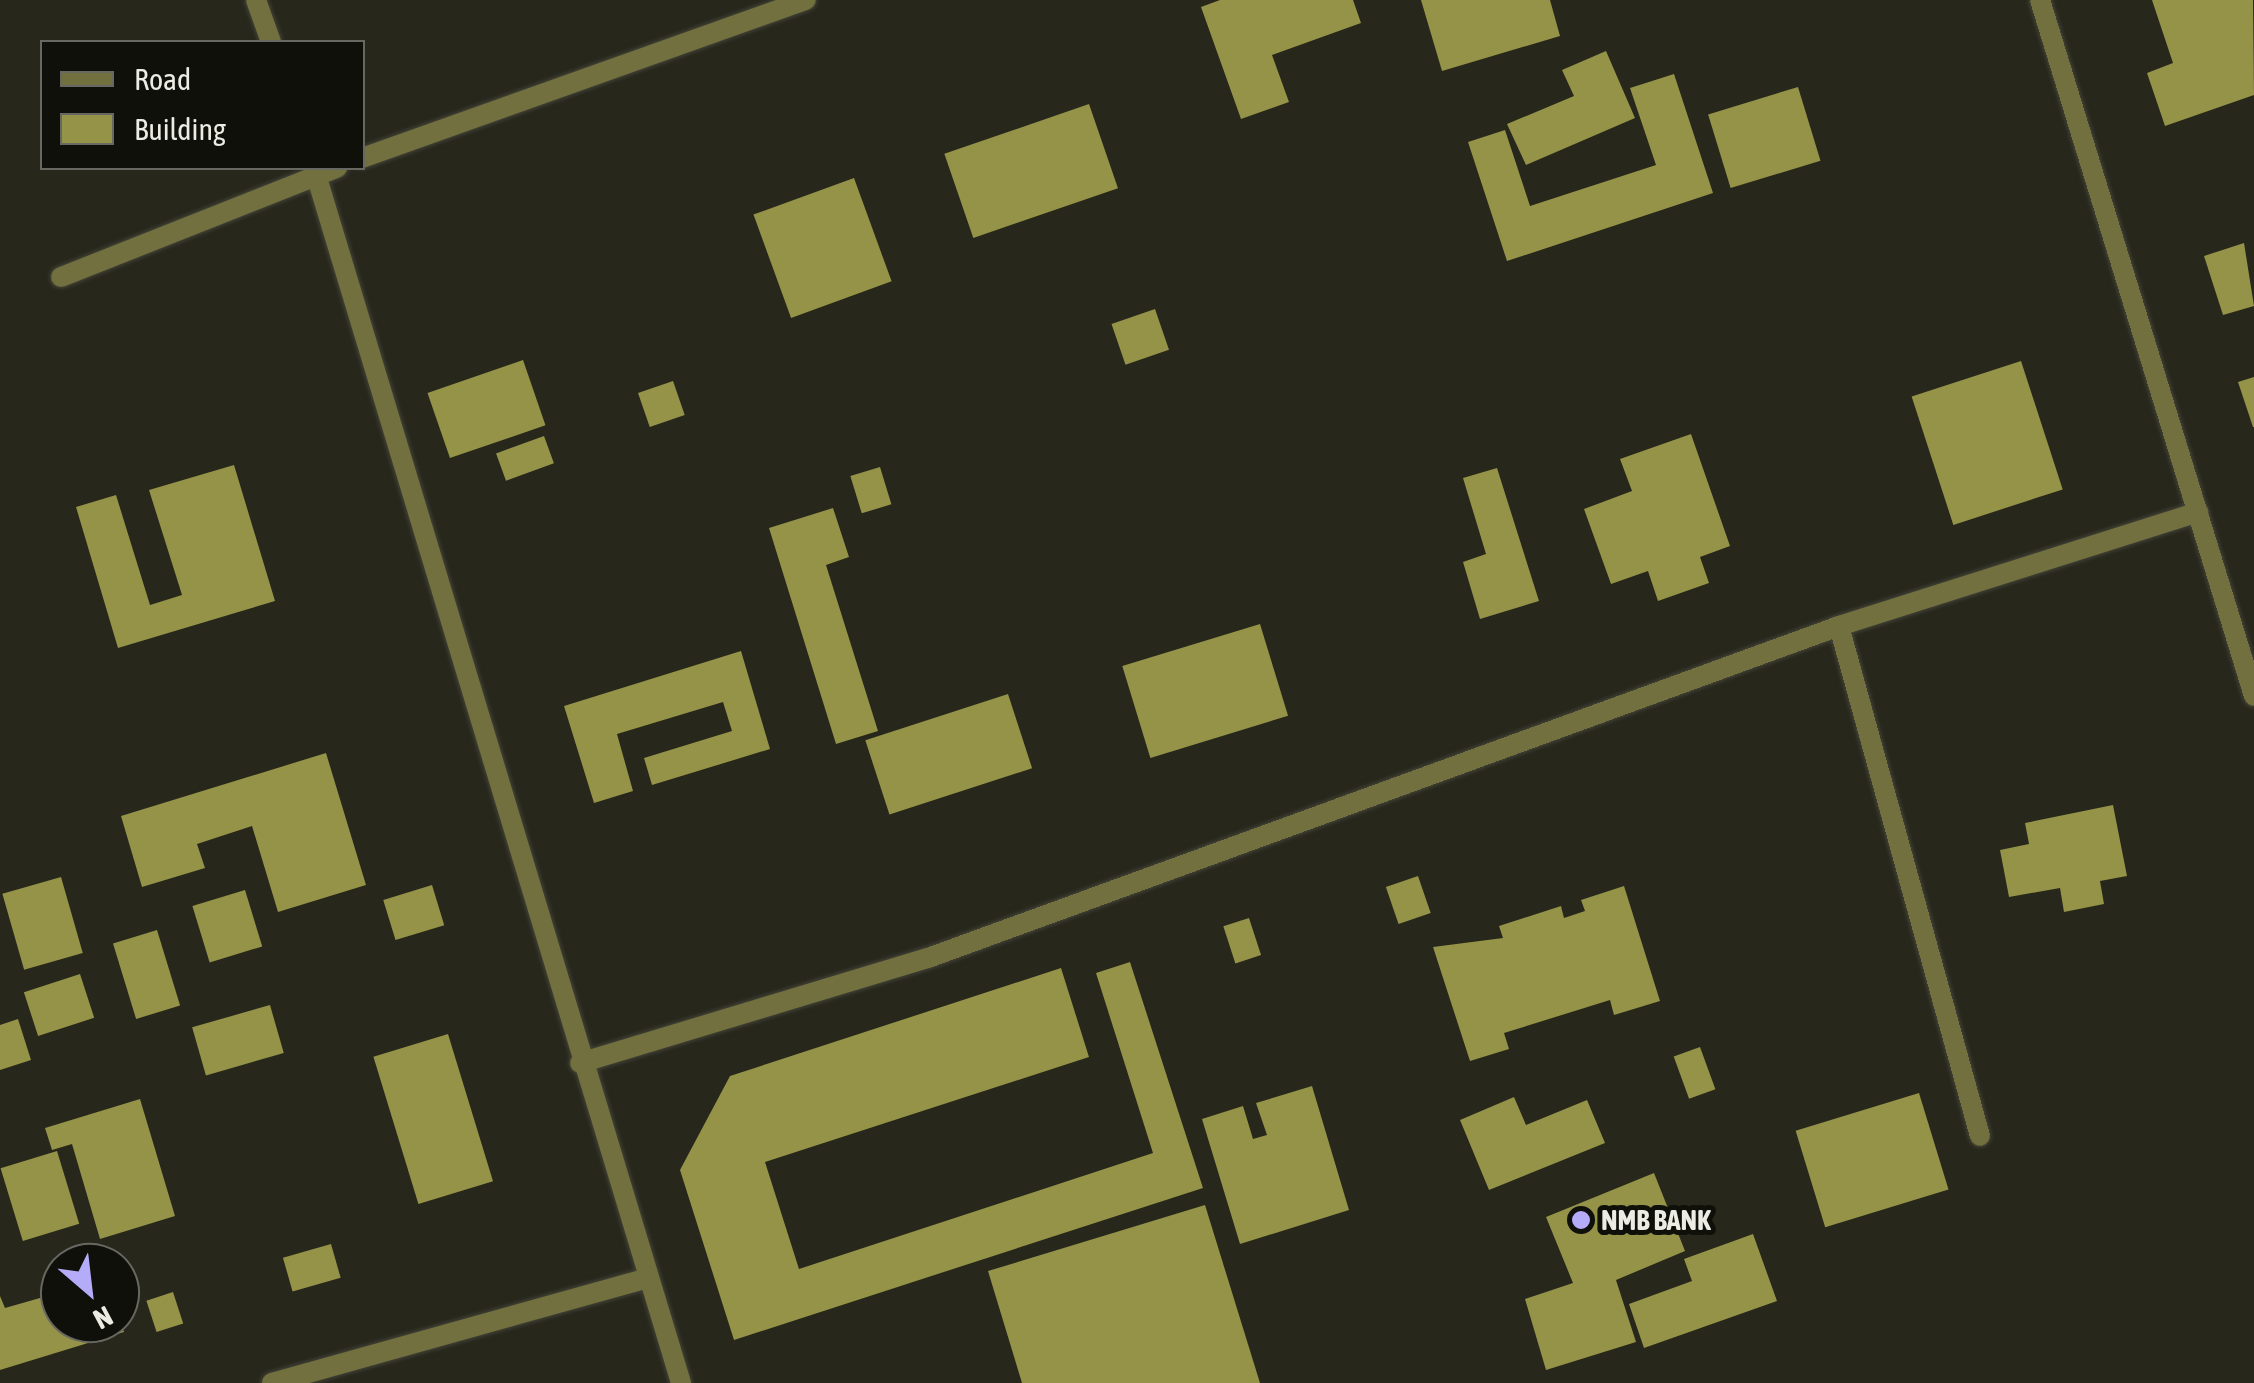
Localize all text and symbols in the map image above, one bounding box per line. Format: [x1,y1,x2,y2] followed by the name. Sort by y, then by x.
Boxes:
[40,40,365,170] legend
[134,62,191,96] text: Road
[134,112,226,146] text: Building
[1601,1203,1711,1237] place label: NMB BANK
[1570,1209,1592,1231] marker: NMB BANK
[40,1243,140,1343] north arrow
[88,1300,118,1336] text: N

